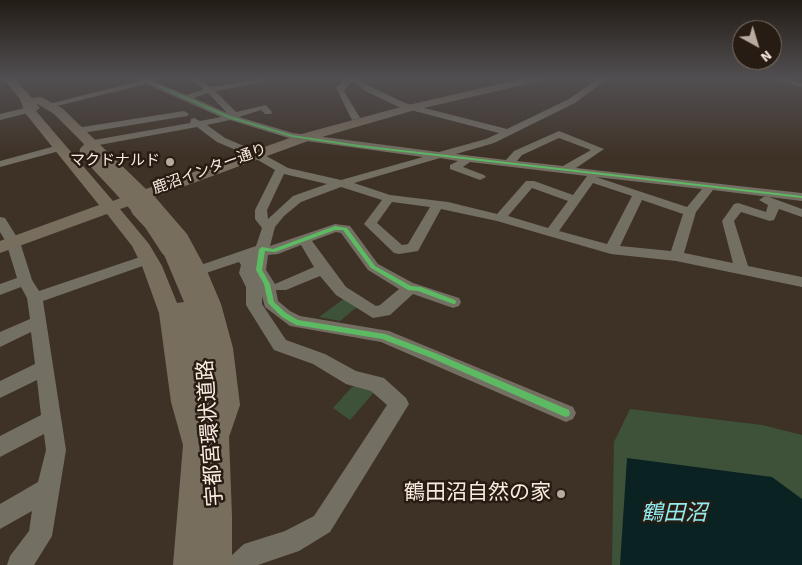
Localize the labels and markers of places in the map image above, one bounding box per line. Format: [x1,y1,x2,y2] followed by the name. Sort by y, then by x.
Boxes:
[70,153,160,171] place label: マクドナルド
[164,156,176,168] marker: マクドナルド
[404,481,551,507] place label: 鶴田沼自然の家
[555,488,567,500] marker: 鶴田沼自然の家

